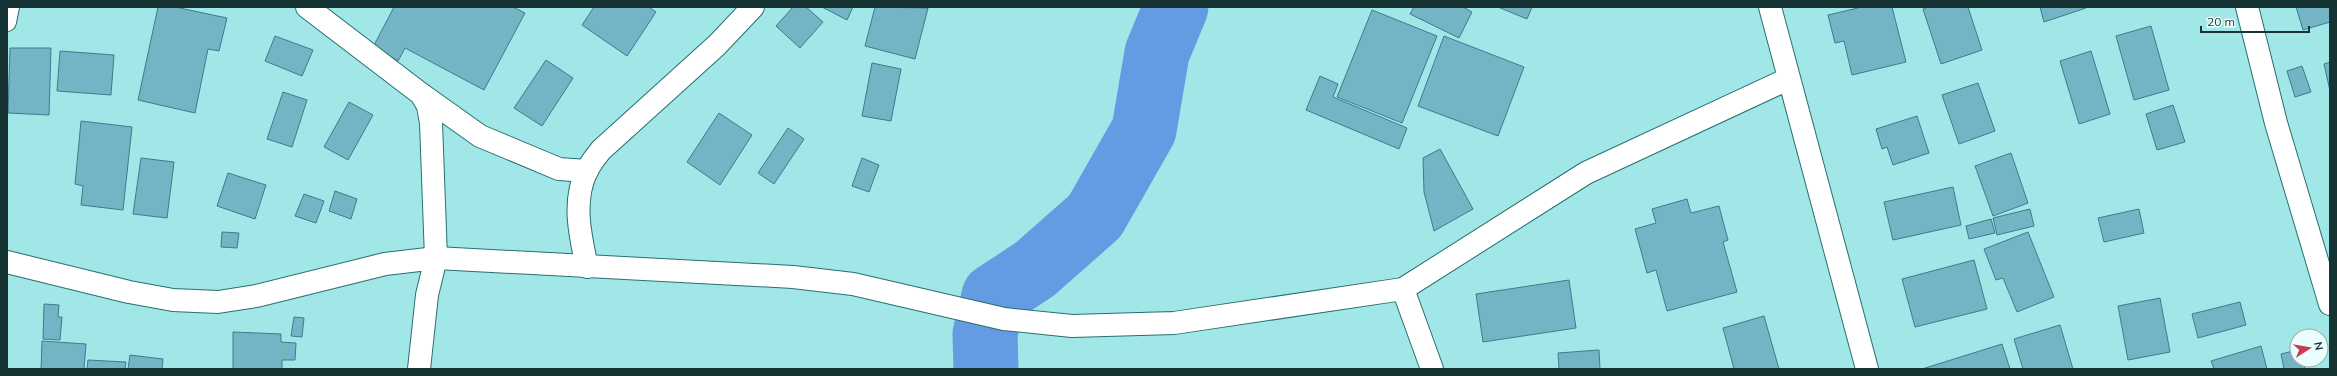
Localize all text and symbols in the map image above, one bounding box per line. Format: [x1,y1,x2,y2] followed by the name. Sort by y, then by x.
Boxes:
[2201,8,2309,34] scale bar
[2207,14,2235,29] text: 20 m
[2289,328,2329,368] north arrow
[2311,340,2326,351] text: N

